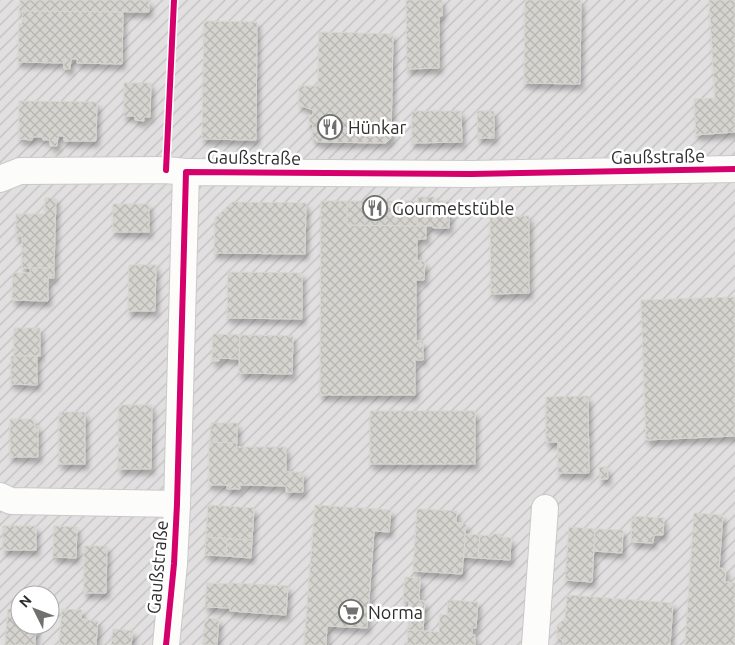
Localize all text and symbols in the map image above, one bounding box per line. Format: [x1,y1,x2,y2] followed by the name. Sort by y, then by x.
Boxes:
[317,114,343,140] restaurant icon: Hünkar
[348,117,406,137] place label: Hünkar
[611,145,705,167] street label: Gaußstraße
[207,146,301,168] street label: Gaußstraße
[362,195,388,221] restaurant icon: Gourmetstüble
[392,198,514,218] place label: Gourmetstüble
[143,519,171,615] street label: Gaußstraße
[10,585,60,635] north arrow
[16,592,35,611] text: N
[338,599,364,625] supermarket icon: Norma
[368,602,423,622] place label: Norma

